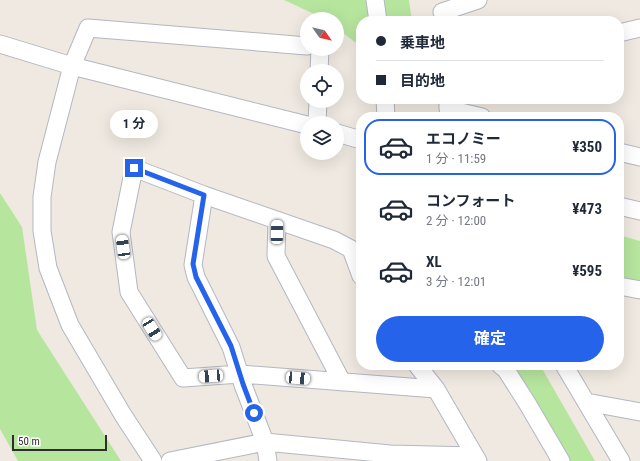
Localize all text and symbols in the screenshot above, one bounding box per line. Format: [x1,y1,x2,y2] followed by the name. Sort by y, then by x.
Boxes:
[300,12,344,56] north arrow
[300,12,344,160] map controls
[400,34,445,52] text: 乗車地
[300,64,344,108] button: locate
[400,72,445,90] text: 目的地
[110,110,158,138] callout: 1 分
[123,116,145,131] text: 1 分
[300,116,344,160] button: layers
[378,129,414,165] icon: car
[426,130,501,148] text: エコノミー
[572,138,602,156] text: ¥350
[426,151,486,166] text: 1 分 · 11:59
[125,159,143,177] route end
[378,191,414,227] icon: car
[426,192,516,210] text: コンフォート
[572,200,602,218] text: ¥473
[426,213,486,228] text: 2 分 · 12:00
[271,220,283,244] car
[115,234,131,260] car
[378,253,414,289] icon: car
[426,253,442,271] text: XL
[572,262,602,280] text: ¥595
[426,274,486,289] text: 3 分 · 12:01
[141,316,163,342] car
[376,316,604,362] button: 確定
[199,369,223,383] car
[286,371,310,385] car
[245,404,263,422] route start
[12,433,107,452] scale bar
[18,435,40,448] text: 50 m

